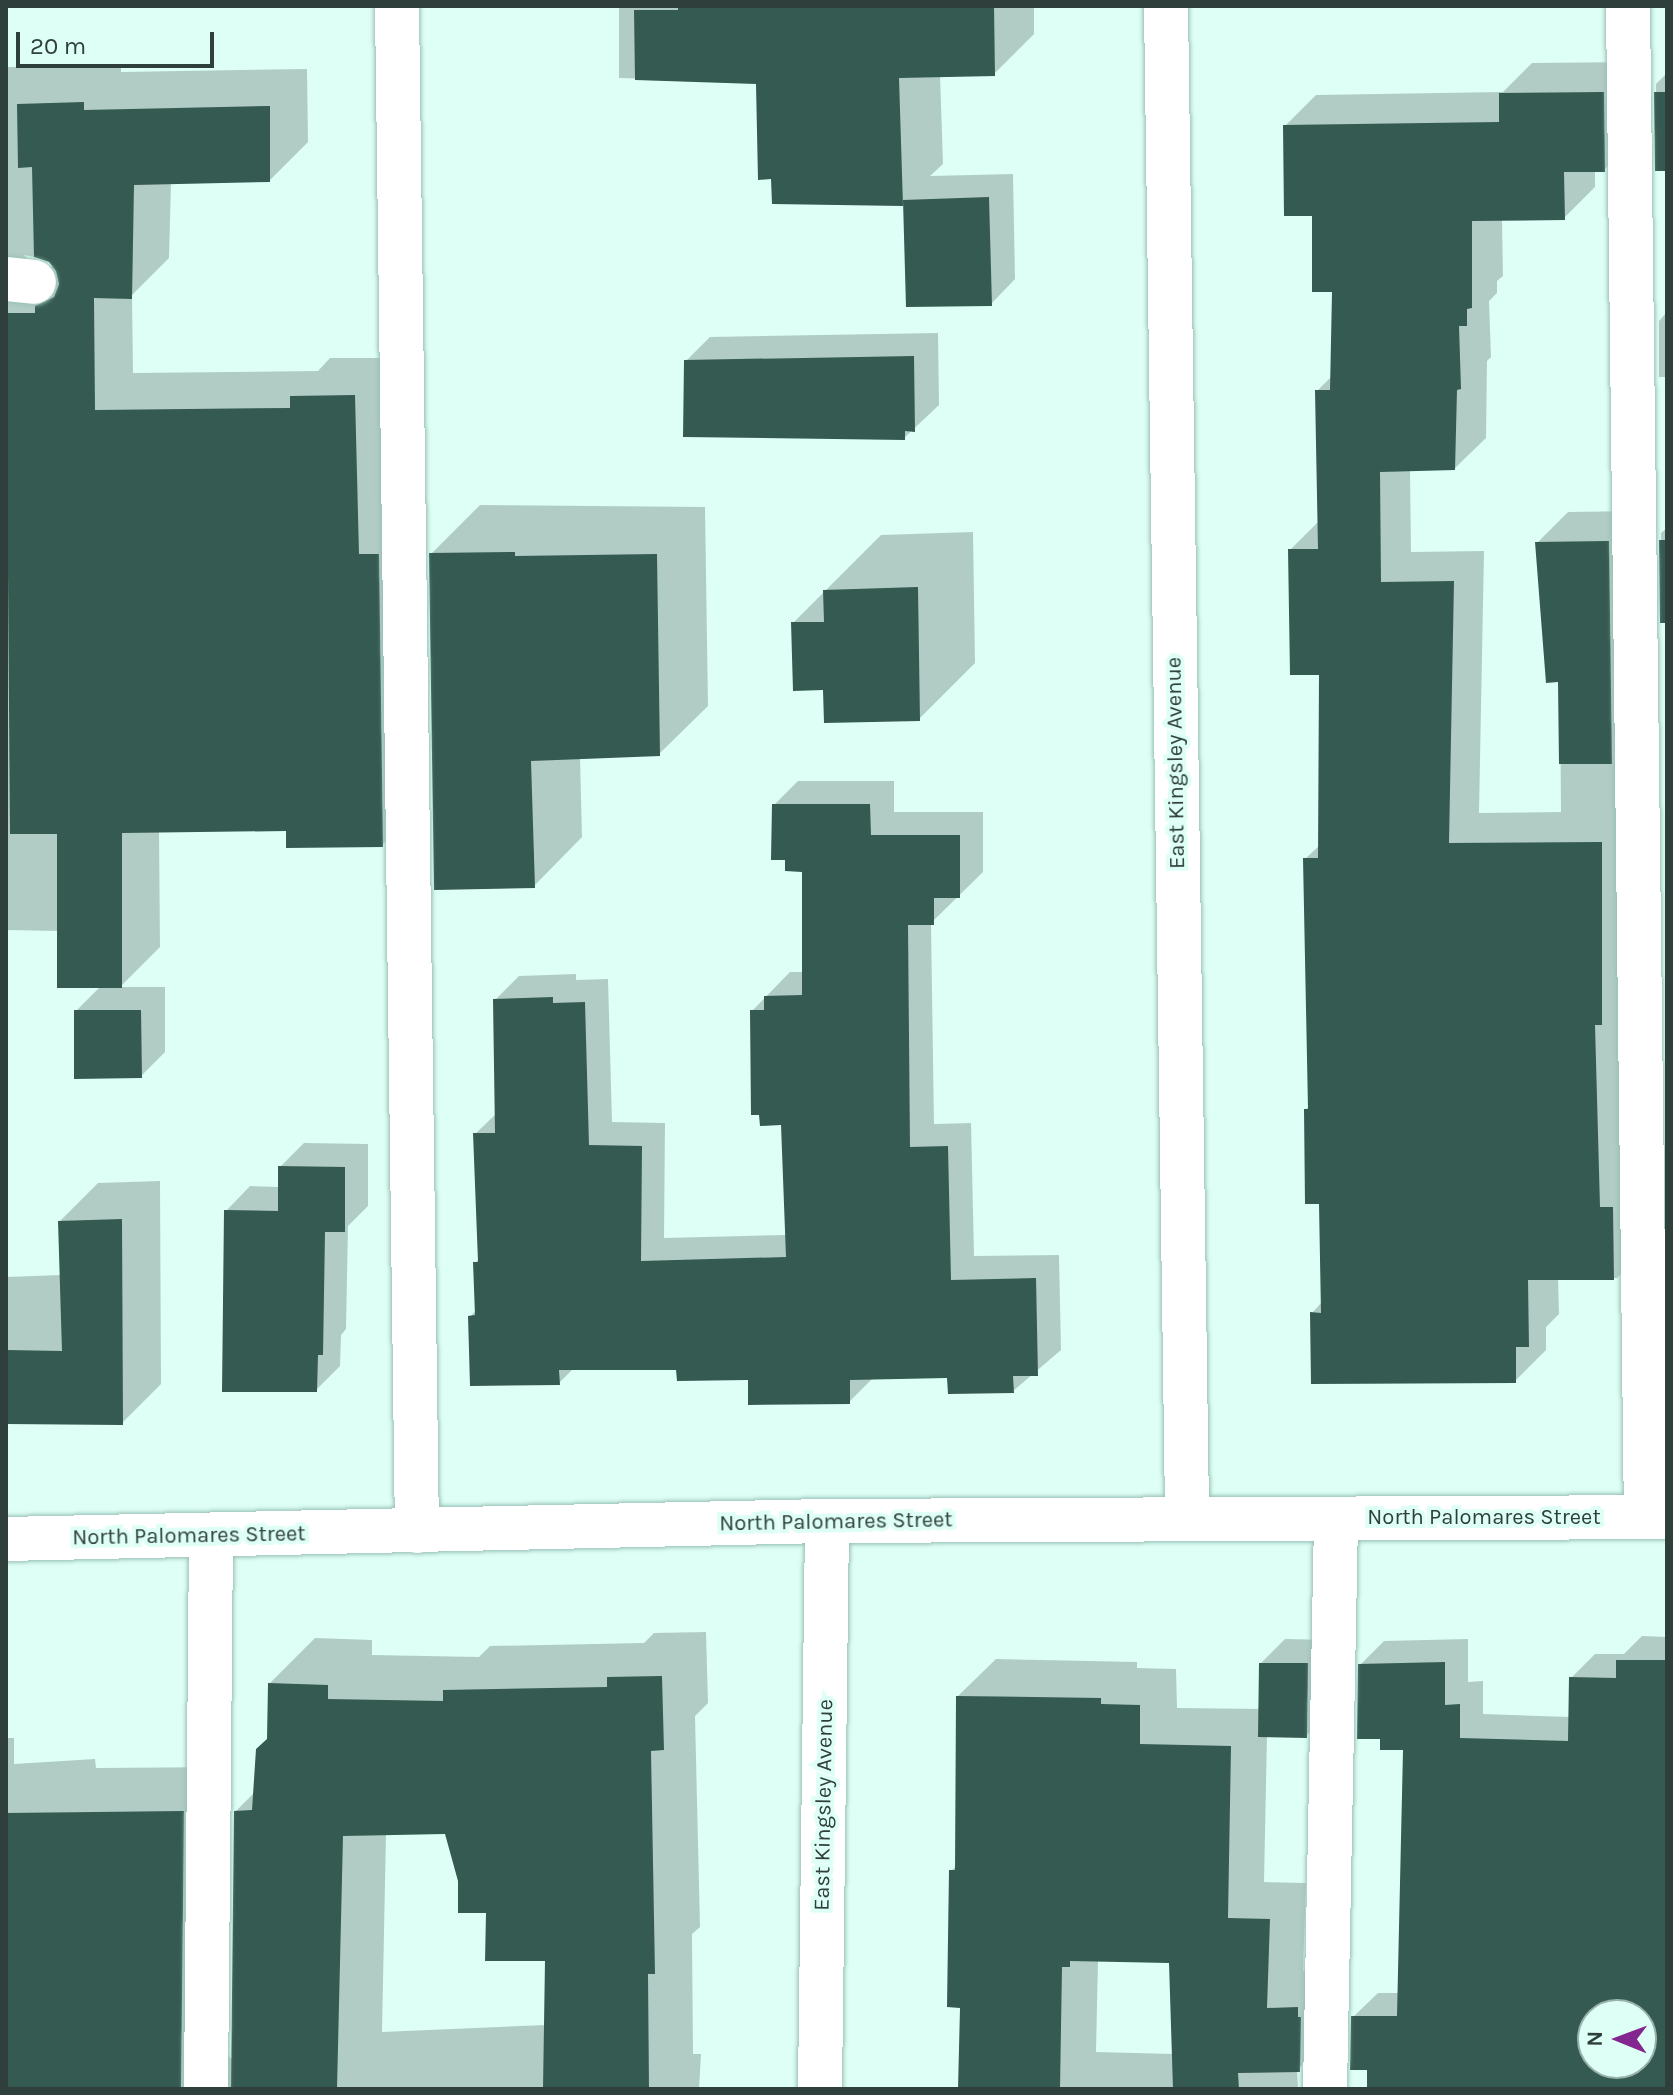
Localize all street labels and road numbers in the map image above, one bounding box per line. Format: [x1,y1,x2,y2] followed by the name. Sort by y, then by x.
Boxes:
[1161,657,1191,869] street label: East Kingsley Avenue
[1367,1505,1601,1531] street label: North Palomares Street
[719,1507,953,1537] street label: North Palomares Street
[72,1521,306,1551] street label: North Palomares Street
[809,1699,839,1911] street label: East Kingsley Avenue

